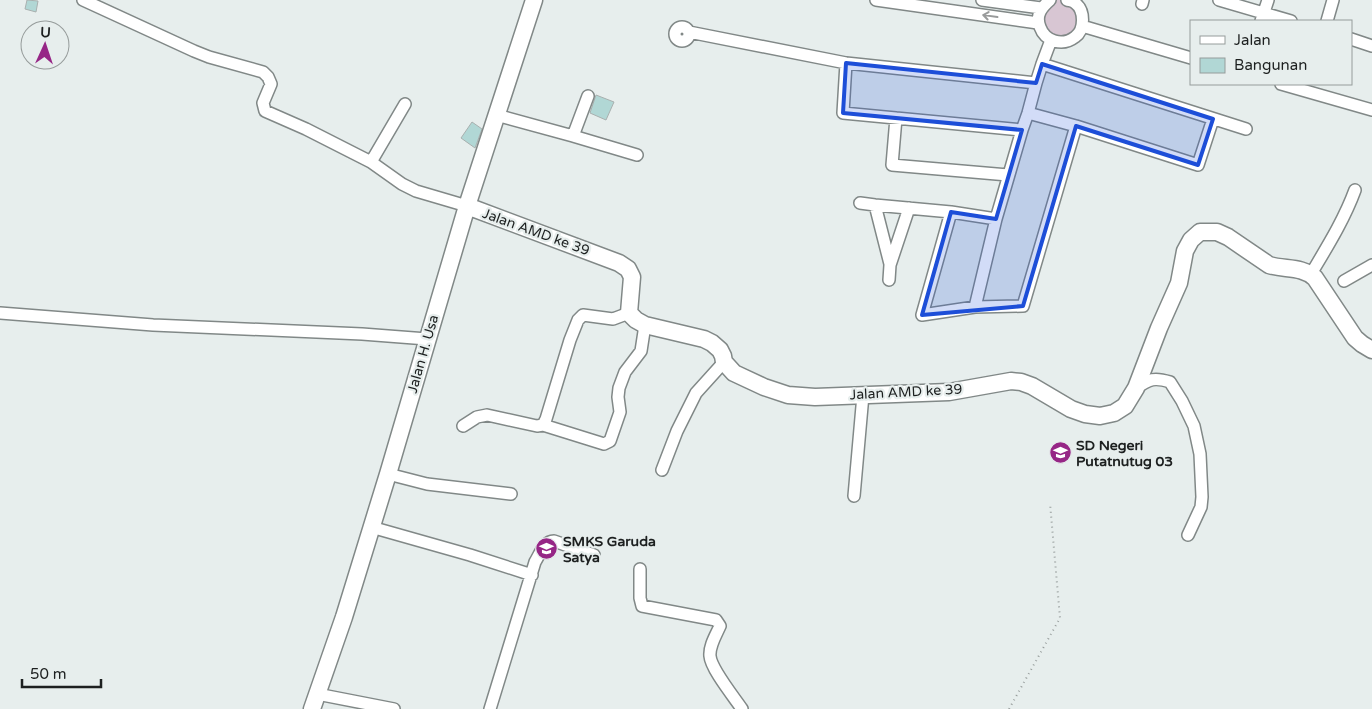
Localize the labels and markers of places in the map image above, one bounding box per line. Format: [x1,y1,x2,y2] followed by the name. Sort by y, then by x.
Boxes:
[1076,437,1173,470] place label: SD Negeri Putatnutug 03
[1048,441,1072,465] school or university icon: SD Negeri Putatnutug 03
[563,533,656,566] place label: SMKS Garuda Satya
[535,537,559,561] school or university icon: SMKS Garuda Satya

